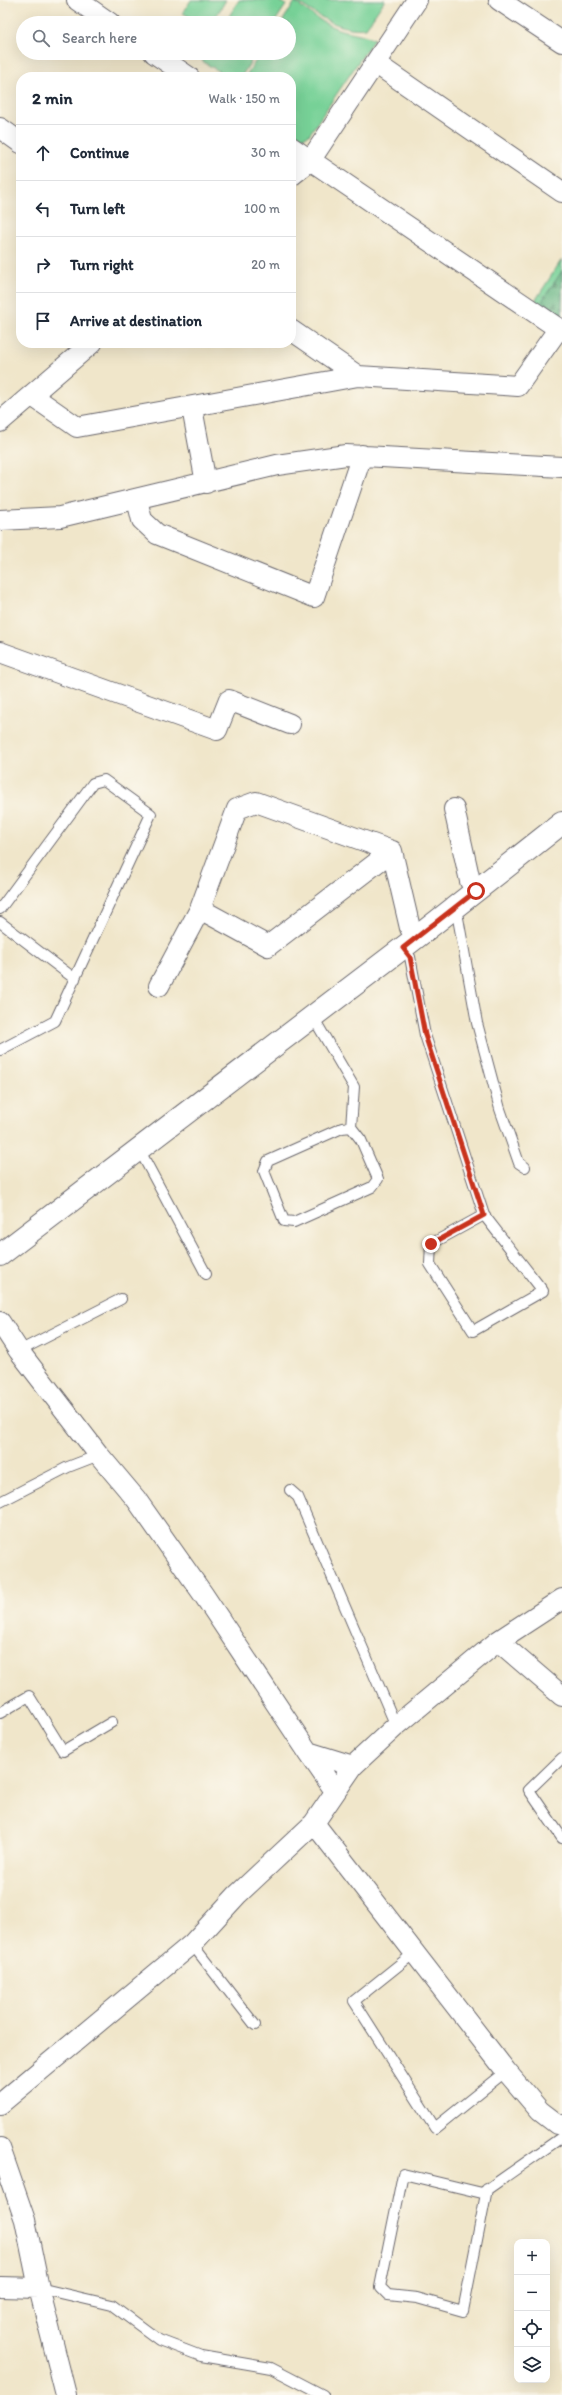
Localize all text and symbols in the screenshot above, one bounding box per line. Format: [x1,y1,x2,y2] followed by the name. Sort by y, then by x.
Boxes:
[16,16,296,60] search box
[30,27,52,49] icon: search
[62,29,137,47] text: Search here
[32,88,72,108] text: 2 min
[209,91,280,106] text: Walk · 150 m
[32,142,54,164] icon: ahead
[70,144,129,162] text: Continue
[251,145,280,160] text: 30 m
[32,198,54,220] icon: left
[70,200,125,218] text: Turn left
[244,201,280,216] text: 100 m
[32,254,54,276] icon: right
[70,256,134,274] text: Turn right
[251,257,280,272] text: 20 m
[32,310,54,332] icon: arrive
[70,312,202,330] text: Arrive at destination
[467,882,485,900] route start
[422,1235,440,1253] route end
[514,2239,550,2383] map controls
[514,2239,550,2275] button: +
[514,2275,550,2311] button: −
[514,2311,550,2347] button: locate
[514,2347,550,2383] button: layers

